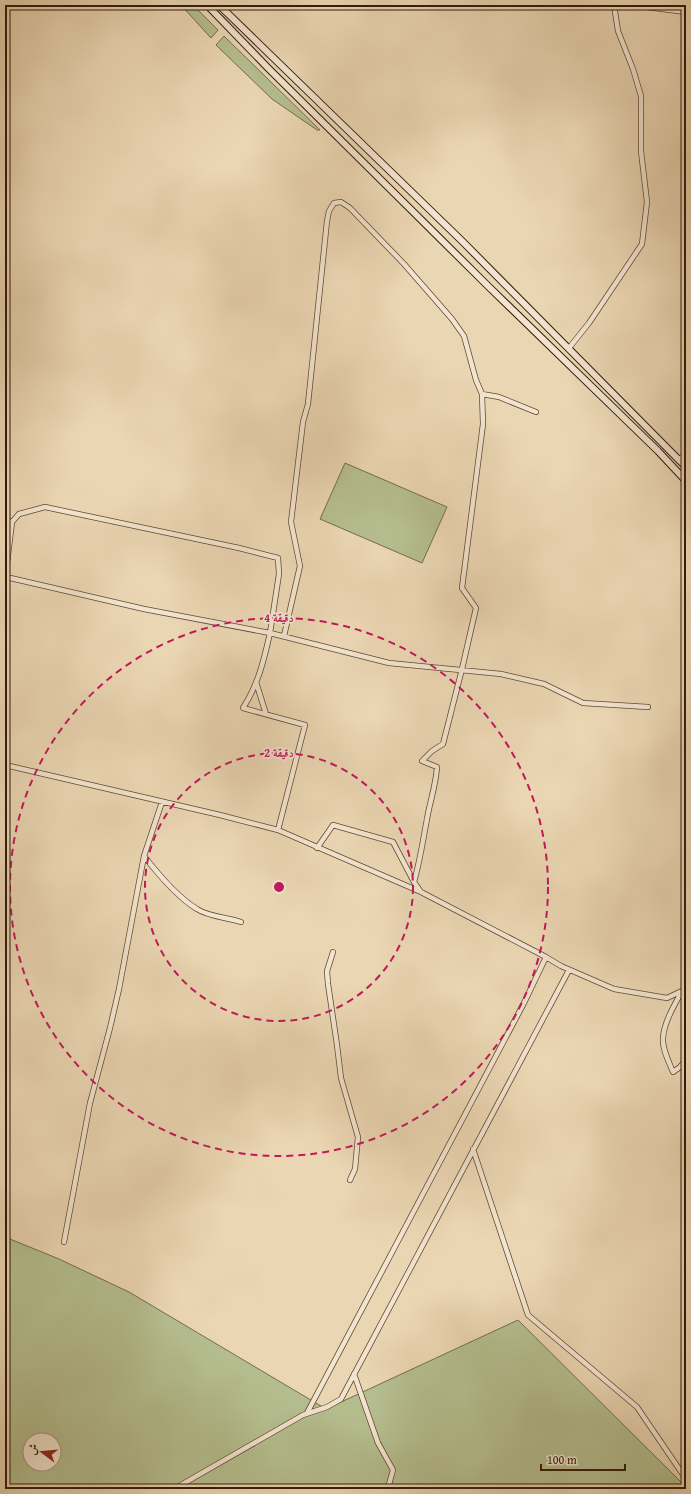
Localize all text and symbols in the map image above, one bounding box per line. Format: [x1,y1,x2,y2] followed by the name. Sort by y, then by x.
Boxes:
[264,609,294,626] text: 4 دقيقة
[264,744,294,761] text: 2 دقيقة
[272,880,286,894] centre of rings
[22,1432,62,1472] north arrow
[23,1442,42,1457] text: ش
[541,1446,625,1472] scale bar
[547,1451,577,1468] text: 100 m

